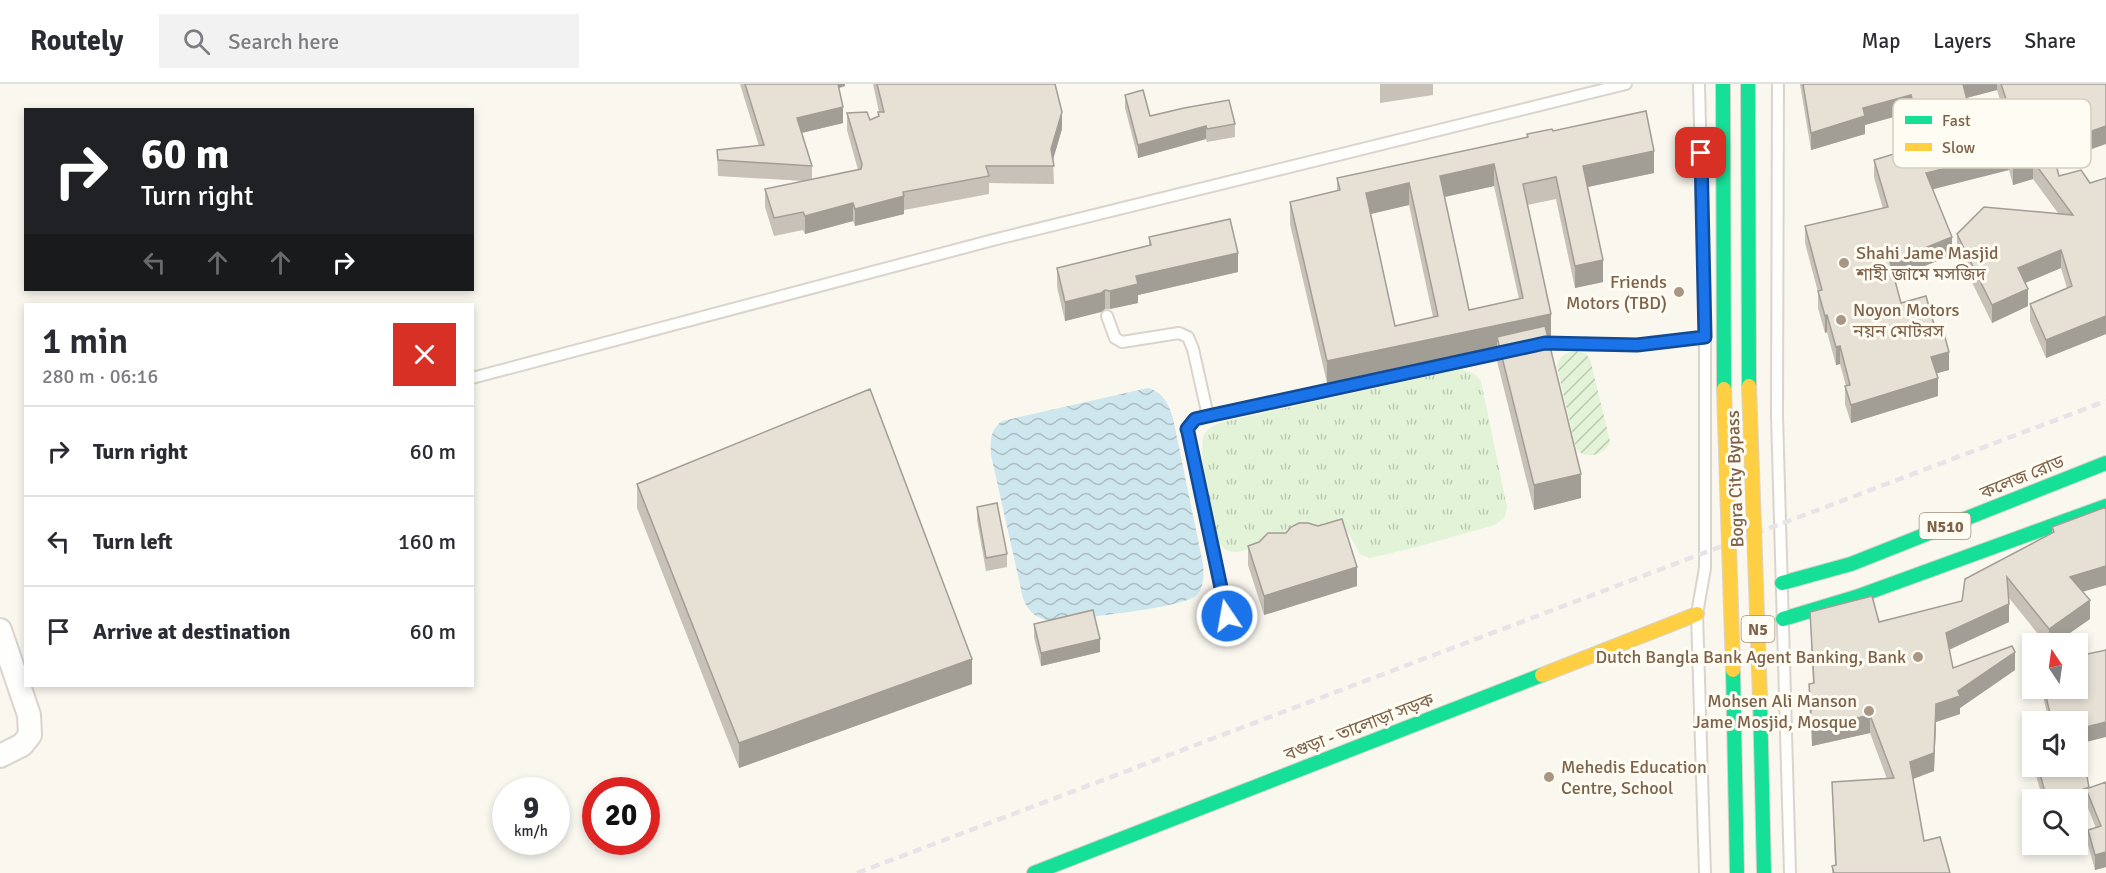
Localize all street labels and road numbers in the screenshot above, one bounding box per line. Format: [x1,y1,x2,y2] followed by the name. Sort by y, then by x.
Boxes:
[1722,410,1748,548] street label: Bogra City Bypass
[1976,450,2067,504] street label: কলেজ রোড
[1920,513,1970,539] road number: N510
[1742,616,1774,642] road number: N5
[1280,688,1437,766] street label: বগুড়া - তালোড়া সড়ক

